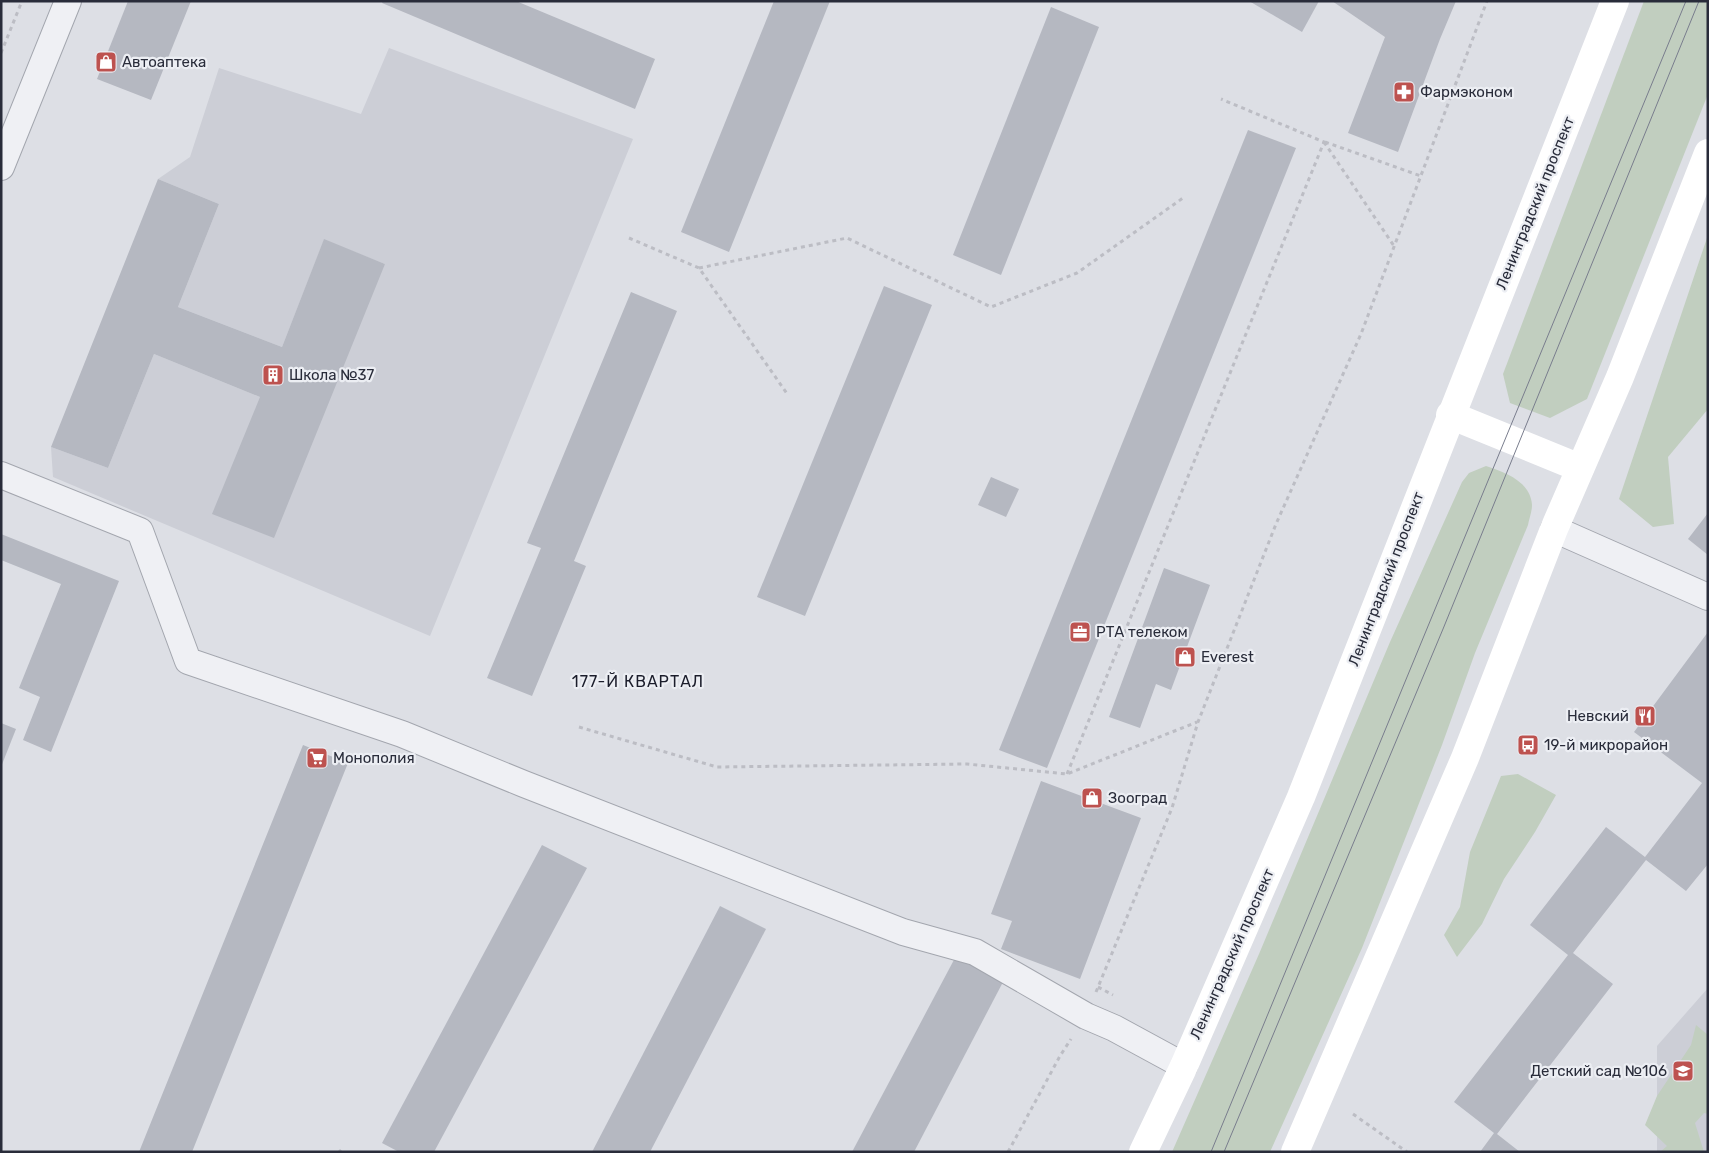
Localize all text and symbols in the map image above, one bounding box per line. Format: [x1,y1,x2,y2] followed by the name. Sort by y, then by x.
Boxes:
[94,50,118,74] shop icon: Автоаптека
[122,53,206,71] place label: Автоаптека
[1392,80,1416,104] pharmacy icon: Фармэконом
[1420,83,1513,101] place label: Фармэконом
[1492,114,1578,292] street label: Ленинградский проспект
[261,363,285,387] building icon: Школа №37
[289,366,375,384] place label: Школа №37
[1344,489,1428,669] street label: Ленинградский проспект
[1068,620,1092,644] office icon: РТА телеком
[1096,623,1188,641] place label: РТА телеком
[1173,645,1197,669] shop icon: Everest
[1201,648,1254,666] place label: Everest
[572,672,704,691] district label: 177-Й КВАРТАЛ
[1633,704,1657,728] restaurant icon: Невский
[1567,707,1629,725] place label: Невский
[1516,733,1540,757] bus stop icon: 19-й микрорайон
[1544,736,1668,754] place label: 19-й микрорайон
[305,746,329,770] supermarket icon: Монополия
[333,749,415,767] place label: Монополия
[1080,786,1104,810] shop icon: Зооград
[1108,789,1167,807] place label: Зооград
[1186,866,1278,1042] street label: Ленинградский проспект
[1671,1059,1695,1083] school or university icon: Детский сад №106
[1530,1062,1667,1080] place label: Детский сад №106

